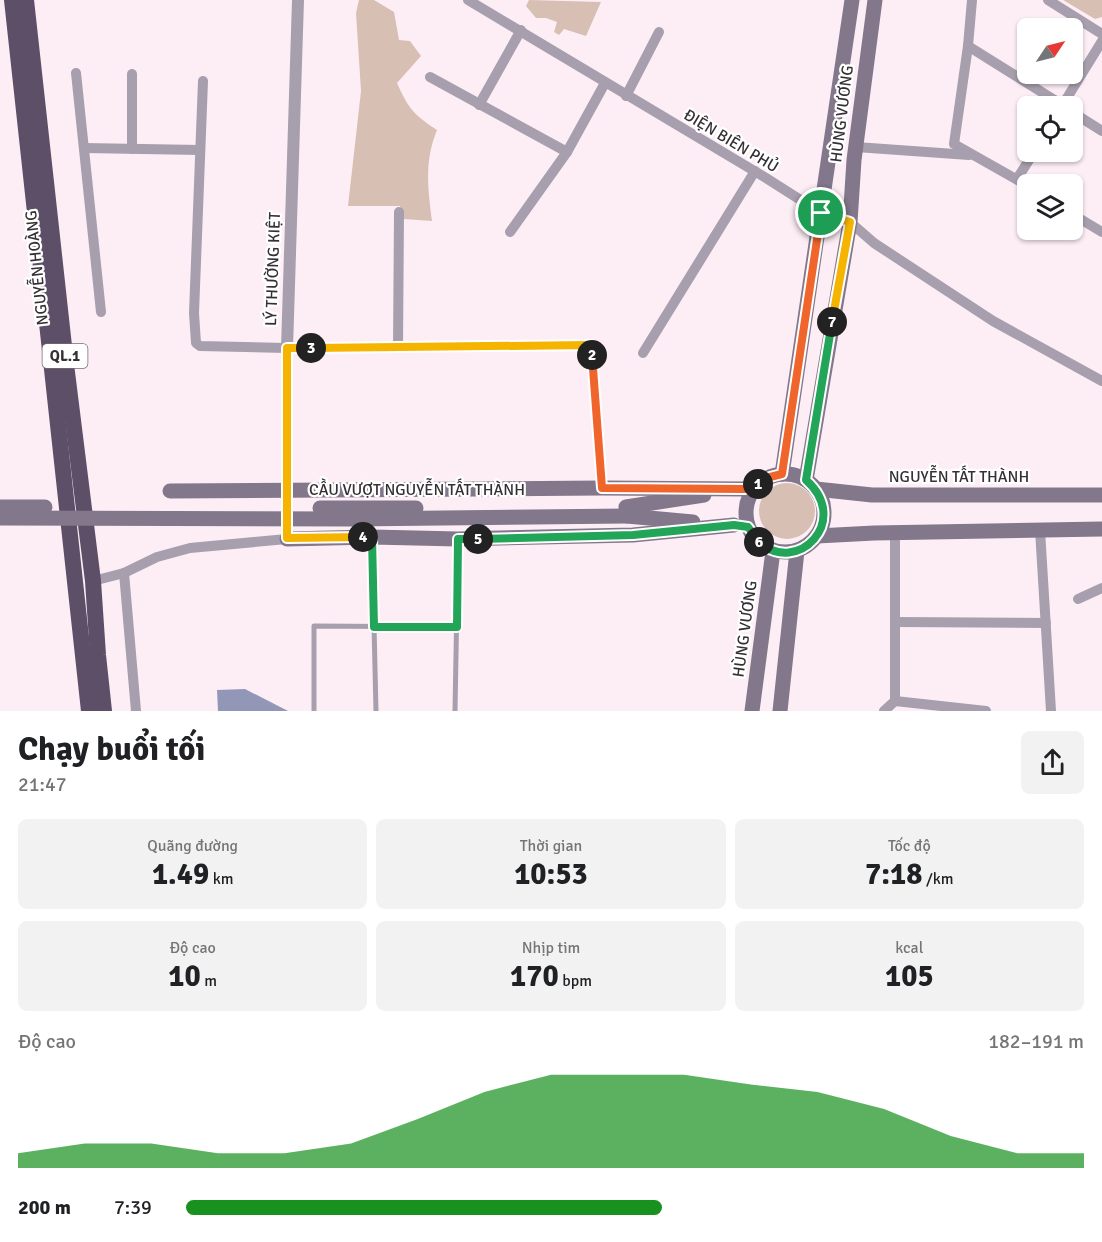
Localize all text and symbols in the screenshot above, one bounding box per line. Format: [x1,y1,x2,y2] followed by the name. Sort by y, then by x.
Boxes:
[1017,18,1083,84] north arrow
[1017,18,1083,240] map controls
[826,64,858,164] street label: HÙNG VƯƠNG
[1017,96,1083,162] button: locate
[680,105,782,177] street label: ĐIỆN BIÊN PHỦ
[1017,174,1083,240] button: layers
[795,187,846,238] pin
[804,196,837,229] icon: arrive
[18,210,53,327] street label: NGUYỄN HOÀNG
[261,212,285,326] street label: LÝ THƯỜNG KIỆT
[817,307,847,337] pin: 7
[828,312,836,332] text: 7
[296,333,326,363] pin: 3
[307,338,315,358] text: 3
[577,340,607,370] pin: 2
[42,344,88,368] road number: QL.1
[588,345,596,365] text: 2
[889,464,1029,487] street label: NGUYỄN TẤT THÀNH
[743,469,773,499] pin: 1
[754,474,762,494] text: 1
[309,477,525,500] street label: CẦU VƯỢT NGUYỄN TẤT THÀNH
[348,522,378,552] pin: 4
[463,524,493,554] pin: 5
[359,527,367,547] text: 4
[744,527,774,557] pin: 6
[474,529,482,549] text: 5
[755,532,763,552] text: 6
[728,579,762,679] street label: HÙNG VƯƠNG
[18,729,205,770] text: Chạy buổi tối
[1021,731,1084,794] button: share
[18,772,67,797] text: 21:47
[147,836,238,856] text: Quãng đường
[520,836,582,856] text: Thời gian
[888,836,931,856] text: Tốc độ
[152,856,209,893] text: 1.49
[514,856,588,893] text: 10:53
[865,856,923,893] text: 7:18
[209,869,233,889] text: km
[923,869,954,889] text: /km
[169,938,216,958] text: Độ cao
[522,938,580,958] text: Nhịp tim
[895,938,923,958] text: kcal
[168,958,201,995] text: 10
[510,958,559,995] text: 170
[885,958,934,995] text: 105
[201,971,217,991] text: m
[559,971,592,991] text: bpm
[18,1029,76,1054] text: Độ cao
[988,1029,1084,1054] text: 182–191 m
[18,1195,71,1220] text: 200 m
[114,1195,152,1220] text: 7:39

